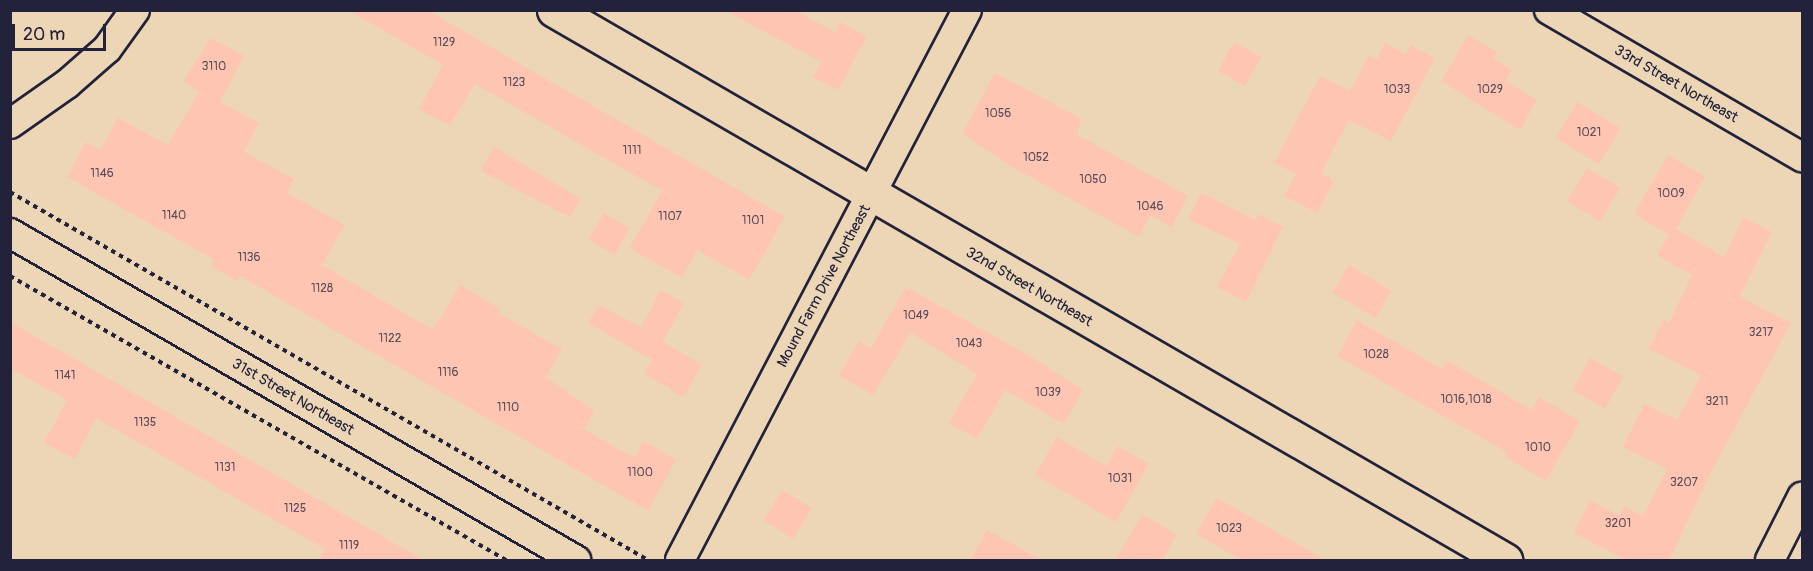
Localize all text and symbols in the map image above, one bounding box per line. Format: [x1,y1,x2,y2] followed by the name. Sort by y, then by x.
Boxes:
[15,12,110,50] scale bar
[23,23,65,46] text: 20 m
[433,36,455,50] house number: 1129
[1611,41,1741,127] street label: 33rd Street Northeast
[202,60,226,74] house number: 3110
[503,76,525,90] house number: 1123
[1384,83,1410,97] house number: 1033
[1477,83,1503,97] house number: 1029
[985,107,1011,121] house number: 1056
[1577,126,1601,140] house number: 1021
[623,144,641,158] house number: 1111
[1023,151,1049,165] house number: 1052
[90,167,114,181] house number: 1146
[1079,173,1107,187] house number: 1050
[1657,187,1685,201] house number: 1009
[1137,200,1163,214] house number: 1046
[773,202,875,370] street label: Mound Farm Drive Northeast
[162,209,186,223] house number: 1140
[658,210,682,224] house number: 1107
[742,214,764,228] house number: 1101
[962,243,1096,331] street label: 32nd Street Northeast
[237,251,261,265] house number: 1136
[311,282,333,296] house number: 1128
[903,309,929,323] house number: 1049
[1749,326,1773,340] house number: 3217
[379,332,401,346] house number: 1122
[956,337,982,351] house number: 1043
[1363,348,1389,362] house number: 1028
[229,355,357,439] street label: 31st Street Northeast
[437,366,459,380] house number: 1116
[54,369,76,383] house number: 1141
[1035,386,1061,400] house number: 1039
[1440,393,1492,407] house number: 1016,1018
[1706,395,1728,409] house number: 3211
[497,401,519,415] house number: 1110
[134,416,156,430] house number: 1135
[1525,441,1551,455] house number: 1010
[215,461,235,475] house number: 1131
[627,466,653,480] house number: 1100
[1108,472,1132,486] house number: 1031
[1670,476,1698,490] house number: 3207
[284,502,306,516] house number: 1125
[1605,517,1631,531] house number: 3201
[1216,522,1242,536] house number: 1023
[339,539,359,553] house number: 1119

